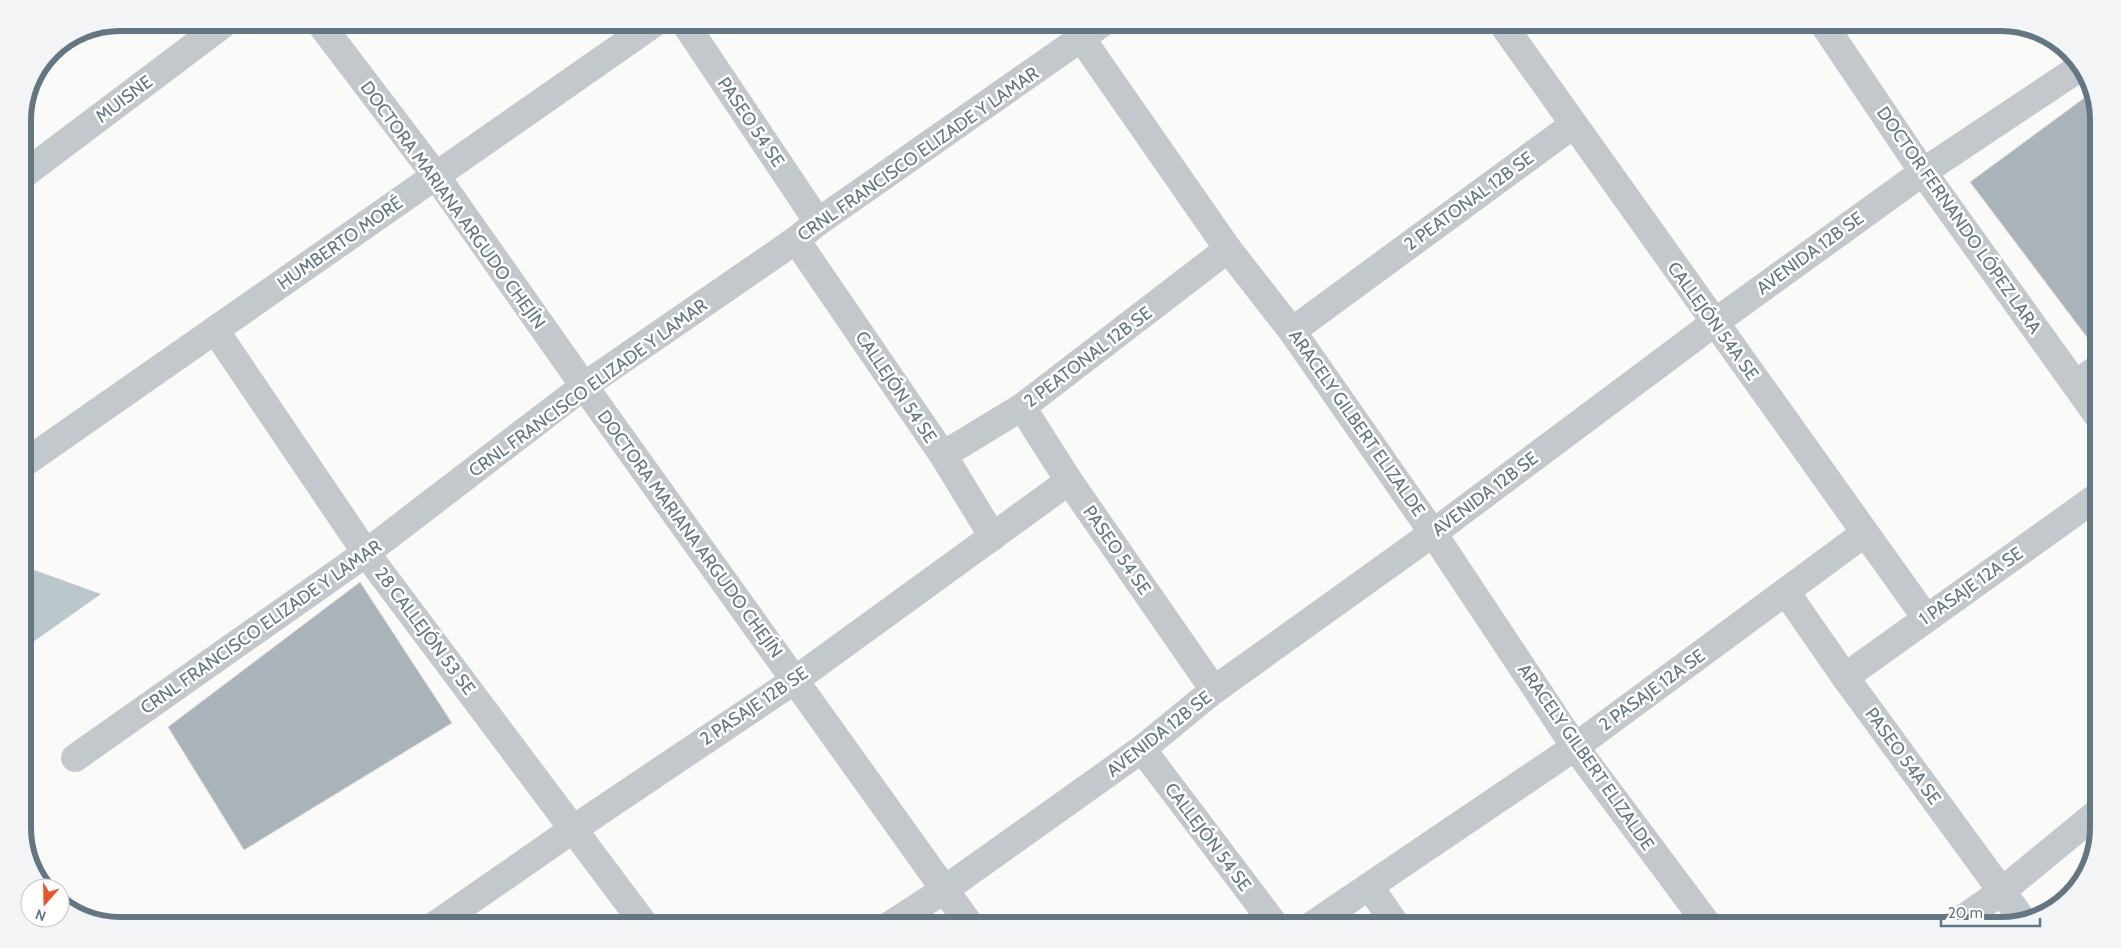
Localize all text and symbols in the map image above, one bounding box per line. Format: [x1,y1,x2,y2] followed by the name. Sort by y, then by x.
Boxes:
[793,62,1043,246] street label: CRNL FRANCISCO ELIZADE Y LAMAR
[91,71,157,127] street label: MUISNE
[713,73,789,171] street label: PASEO 54 SE
[356,77,550,333] street label: DOCTORA MARIANA ARGUDO CHEJÍN
[1872,102,2046,338] street label: DOCTOR FERNANDO LÓPEZ LARA
[1400,147,1538,255] street label: 2 PEATONAL 12B SE
[273,192,407,294] street label: HUMBERTO MORÉ
[1752,207,1868,299] street label: AVENIDA 12B SE
[1663,257,1763,385] street label: CALLEJÓN 54A SE
[465,294,712,482] street label: CRNL FRANCISCO ELIZADE Y LAMAR
[1020,302,1156,412] street label: 2 PEATONAL 12B SE
[1284,325,1430,521] street label: ARACELY GILBERT ELIZALDE
[851,327,941,447] street label: CALLEJÓN 54 SE
[593,406,787,662] street label: DOCTORA MARIANA ARGUDO CHEJÍN
[1428,447,1542,541] street label: AVENIDA 12B SE
[1078,501,1156,599] street label: PASEO 54 SE
[136,535,386,719] street label: CRNL FRANCISCO ELIZADE Y LAMAR
[1915,542,2027,630] street label: 1 PASAJE 12A SE
[370,563,480,699] street label: 28 CALLEJÓN 53 SE
[1595,644,1709,736] street label: 2 PASAJE 12A SE
[1513,659,1659,855] street label: ARACELY GILBERT ELIZALDE
[696,662,812,750] street label: 2 PASAJE 12B SE
[1102,686,1216,782] street label: AVENIDA 12B SE
[1860,703,1946,809] street label: PASEO 54A SE
[1160,778,1256,896] street label: CALLEJÓN 54 SE
[20,878,70,928] north arrow
[1941,896,2040,928] scale bar
[1948,904,1983,922] text: 20 m
[33,905,48,925] text: N

